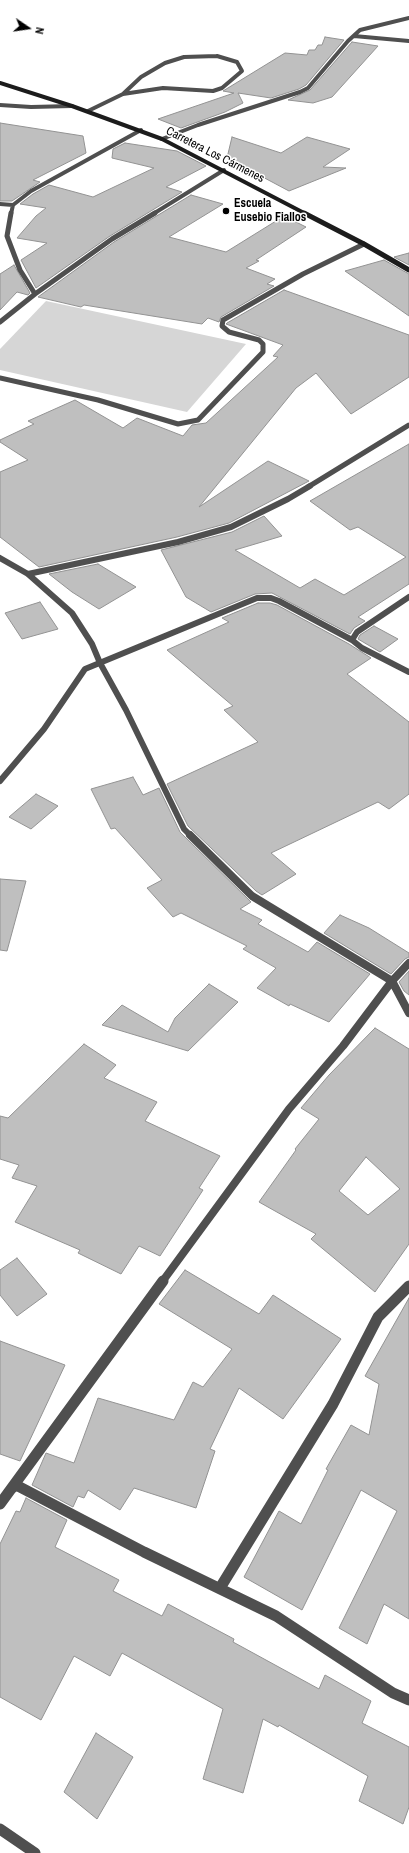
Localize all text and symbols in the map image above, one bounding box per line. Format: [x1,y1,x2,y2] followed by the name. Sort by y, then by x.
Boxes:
[8,8,48,48] north arrow
[32,26,47,35] text: N
[163,124,267,186] street label: Carretera Los Cármenes
[234,197,306,225] place label: Escuela Eusebio Fiallos
[221,206,231,216] marker: Escuela Eusebio Fiallos

